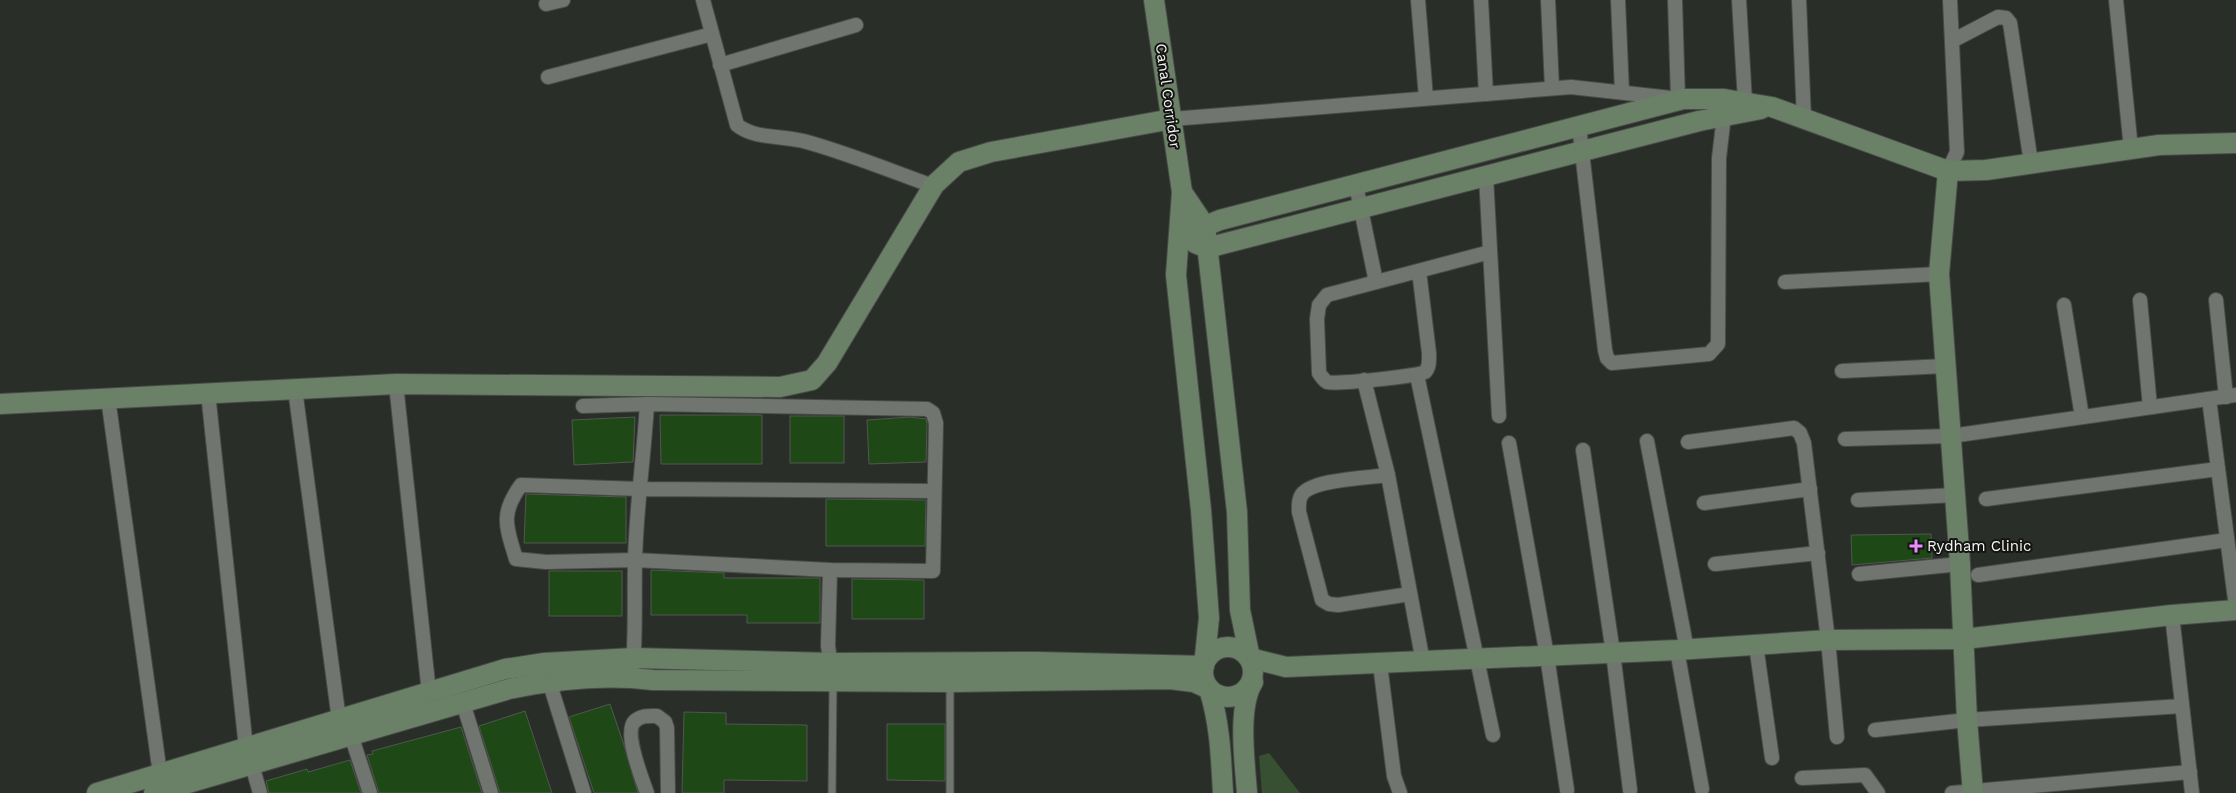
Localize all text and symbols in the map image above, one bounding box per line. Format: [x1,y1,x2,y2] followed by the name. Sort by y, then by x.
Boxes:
[1152,42,1184,150] street label: Canal Corridor
[1927,537,2031,555] place label: Rydham Clinic
[1909,539,1923,553] marker: Rydham Clinic

